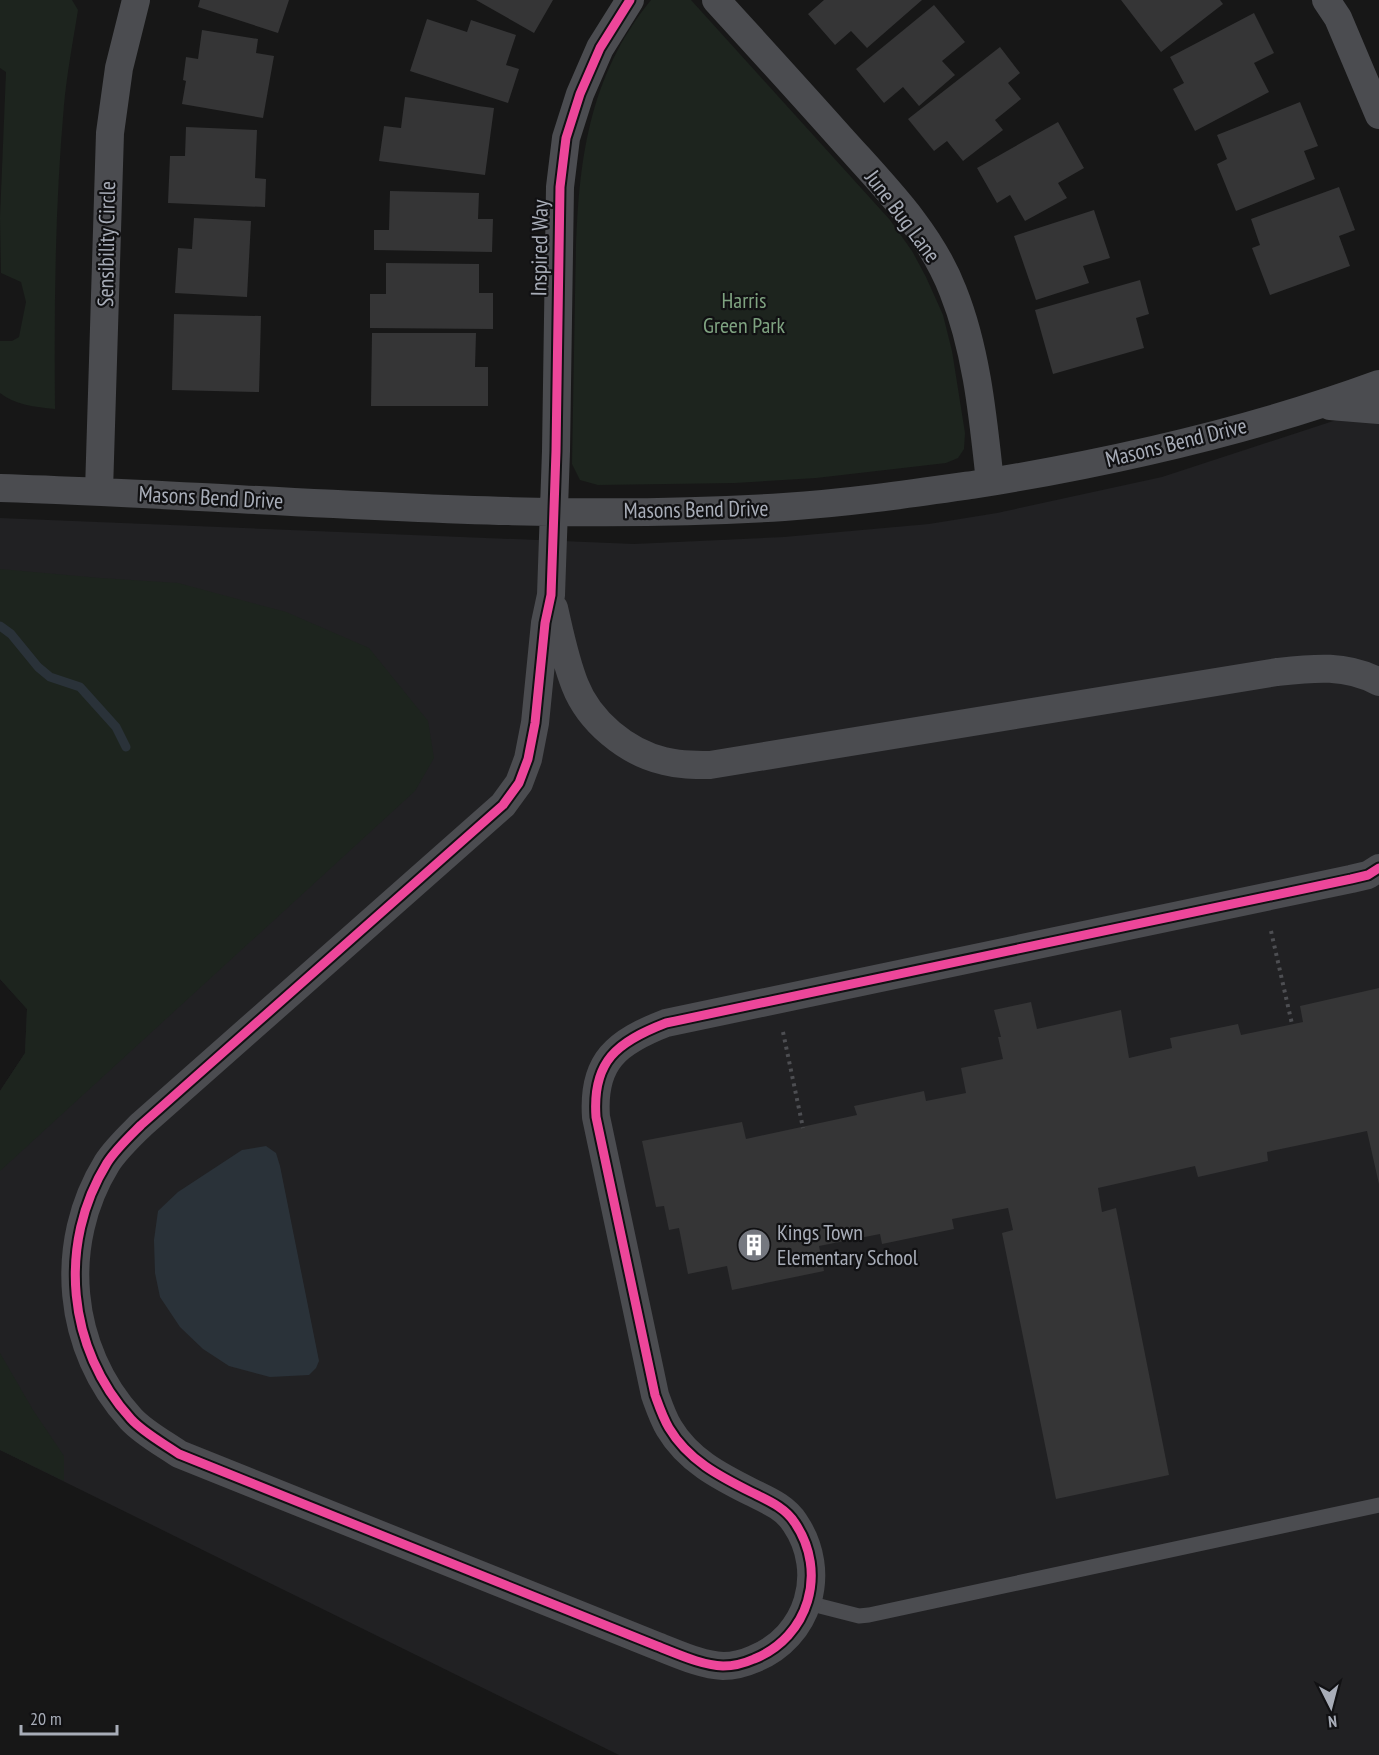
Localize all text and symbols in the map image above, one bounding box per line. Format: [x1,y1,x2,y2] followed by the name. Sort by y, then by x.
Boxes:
[859,163,947,268] street label: June Bug Lane
[91,181,121,307] street label: Sensibility Circle
[524,199,554,297] street label: Inspired Way
[703,286,785,339] park label: Harris Green Park
[1102,411,1250,473] street label: Masons Bend Drive
[138,479,284,515] street label: Masons Bend Drive
[623,494,769,524] street label: Masons Bend Drive
[777,1218,919,1271] place label: Kings Town Elementary School
[736,1227,772,1263] building icon: Kings Town Elementary School
[1301,1677,1361,1737] north arrow
[21,1698,117,1736] scale bar
[30,1707,62,1730] text: 20 m
[1327,1712,1338,1732] text: N

